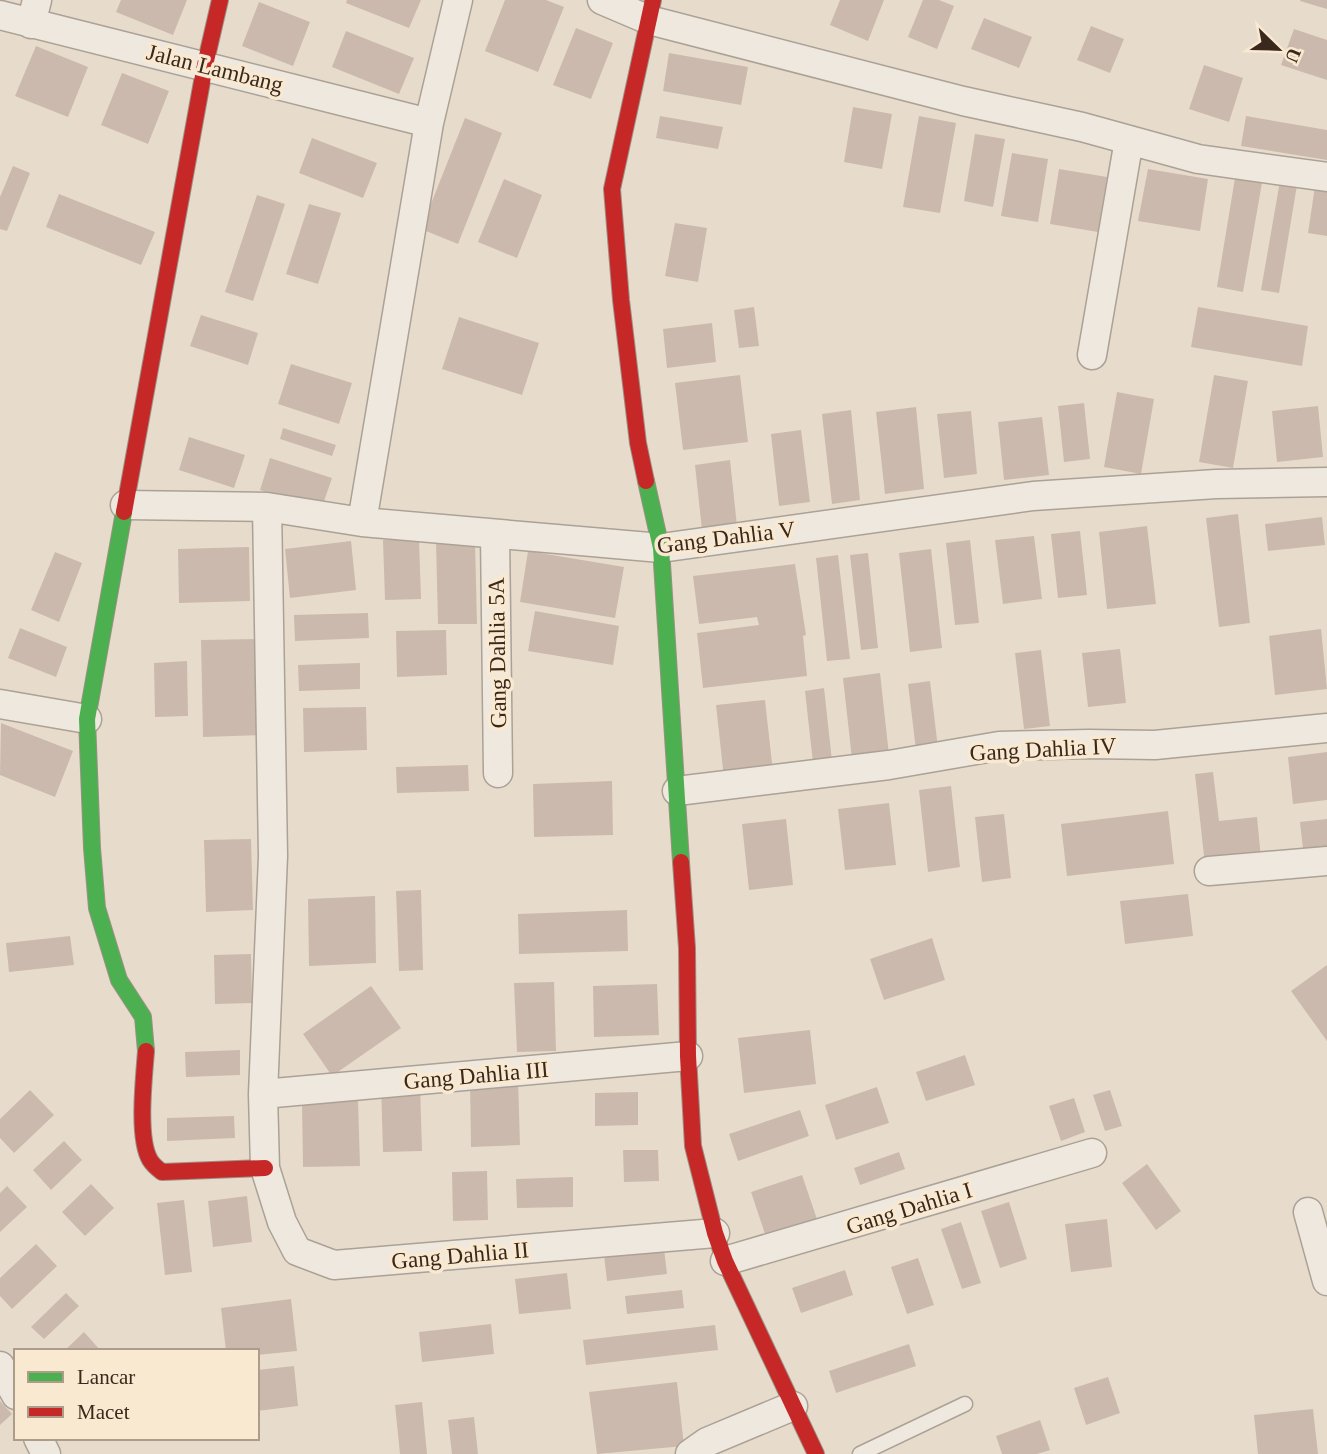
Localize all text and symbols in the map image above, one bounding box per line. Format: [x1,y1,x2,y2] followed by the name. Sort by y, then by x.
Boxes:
[1243,14,1313,84] north arrow
[144,39,286,98] street label: Jalan Lambang
[1281,45,1306,66] text: U
[656,517,797,558] street label: Gang Dahlia V
[484,577,511,729] street label: Gang Dahlia 5A
[969,733,1117,766] street label: Gang Dahlia IV
[402,1057,550,1094] street label: Gang Dahlia III
[843,1177,975,1239] street label: Gang Dahlia I
[390,1237,530,1274] street label: Gang Dahlia II
[14,1349,259,1440] legend
[77,1365,135,1389] text: Lancar
[77,1400,130,1424] text: Macet

